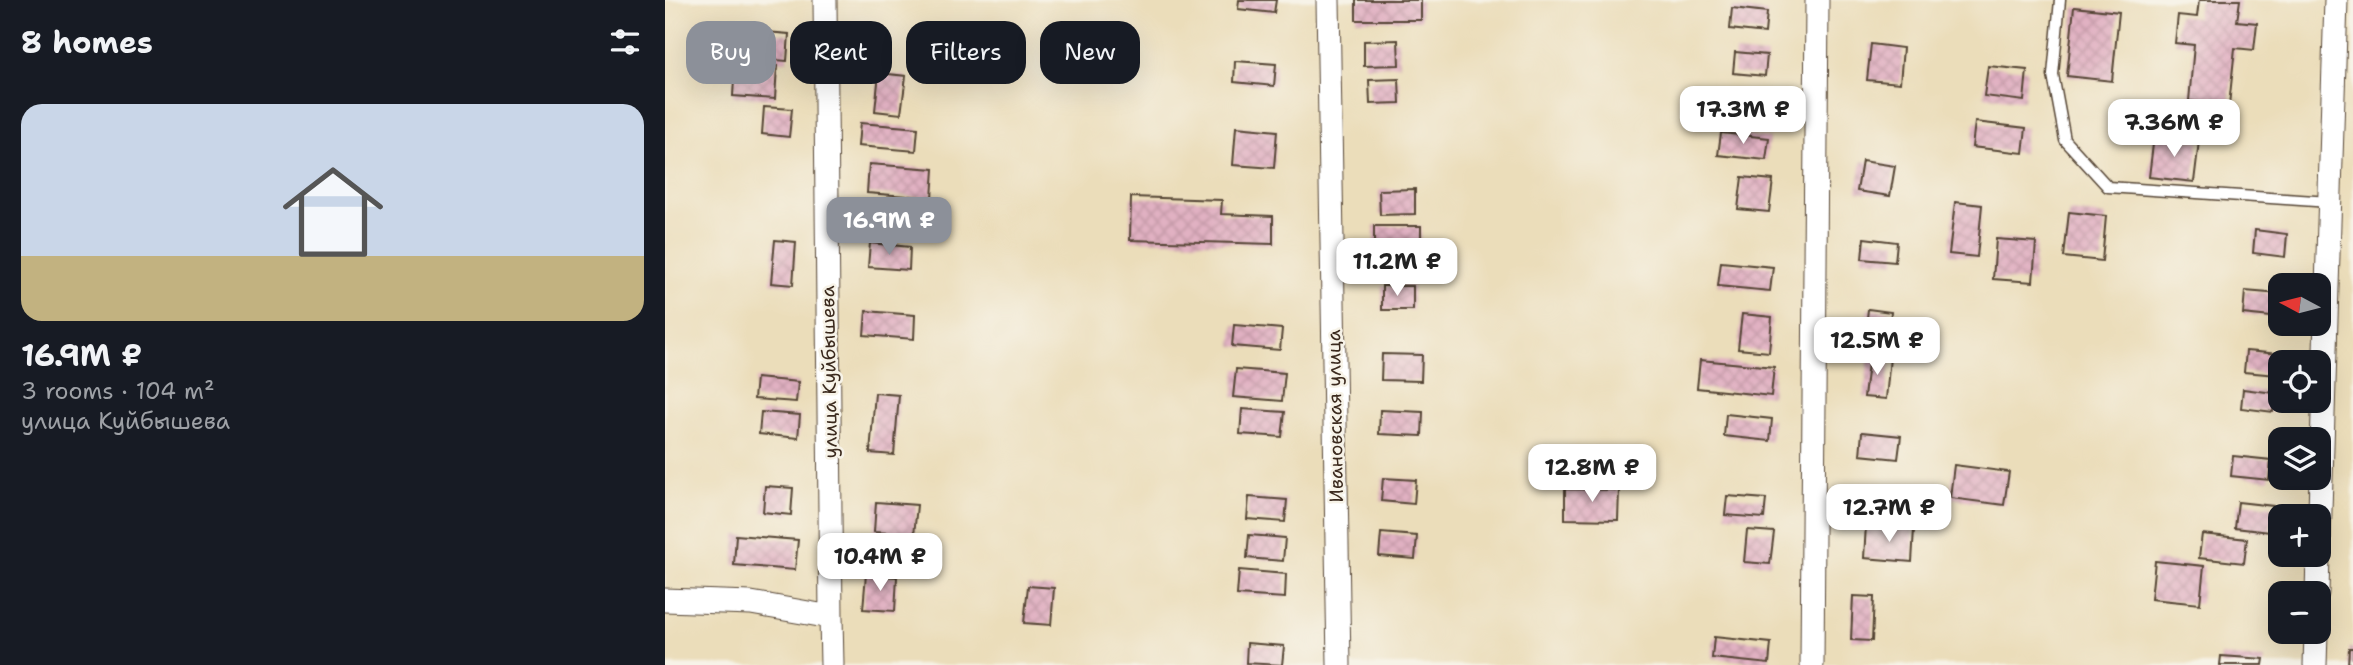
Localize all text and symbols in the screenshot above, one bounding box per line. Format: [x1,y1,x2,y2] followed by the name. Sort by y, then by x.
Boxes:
[686,21,776,84] chip: Buy
[790,21,892,84] chip: Rent
[906,21,1026,84] chip: Filters
[1040,21,1140,84] chip: New
[21,22,153,63] text: 8 homes
[606,23,644,61] icon: filters
[1678,86,1808,146] pin: 17.3M ₽
[1696,94,1790,124] text: 17.3M ₽
[2109,100,2239,159] pin: 7.36M ₽
[2124,107,2224,137] text: 7.36M ₽
[270,149,396,275] icon: home
[824,198,954,257] pin: 16.9M ₽
[843,205,935,235] text: 16.9M ₽
[1332,238,1462,298] pin: 11.2M ₽
[1352,246,1442,276] text: 11.2M ₽
[2268,273,2331,336] north arrow
[2268,273,2331,644] map controls
[815,285,843,459] street label: улица Куйбышева
[1812,318,1942,377] pin: 12.5M ₽
[1830,325,1924,355] text: 12.5M ₽
[1321,329,1349,503] street label: Ивановская улица
[21,335,142,376] text: 16.9M ₽
[2268,350,2331,413] button: locate
[21,376,214,406] text: 3 rooms · 104 m²
[21,406,230,436] text: улица Куйбышева
[2268,427,2331,490] button: layers
[1527,444,1657,504] pin: 12.8M ₽
[1544,452,1640,482] text: 12.8M ₽
[1824,484,1954,544] pin: 12.7M ₽
[1842,492,1936,522] text: 12.7M ₽
[2268,504,2331,567] button: +
[815,534,945,593] pin: 10.4M ₽
[833,541,927,571] text: 10.4M ₽
[2268,581,2331,644] button: −

